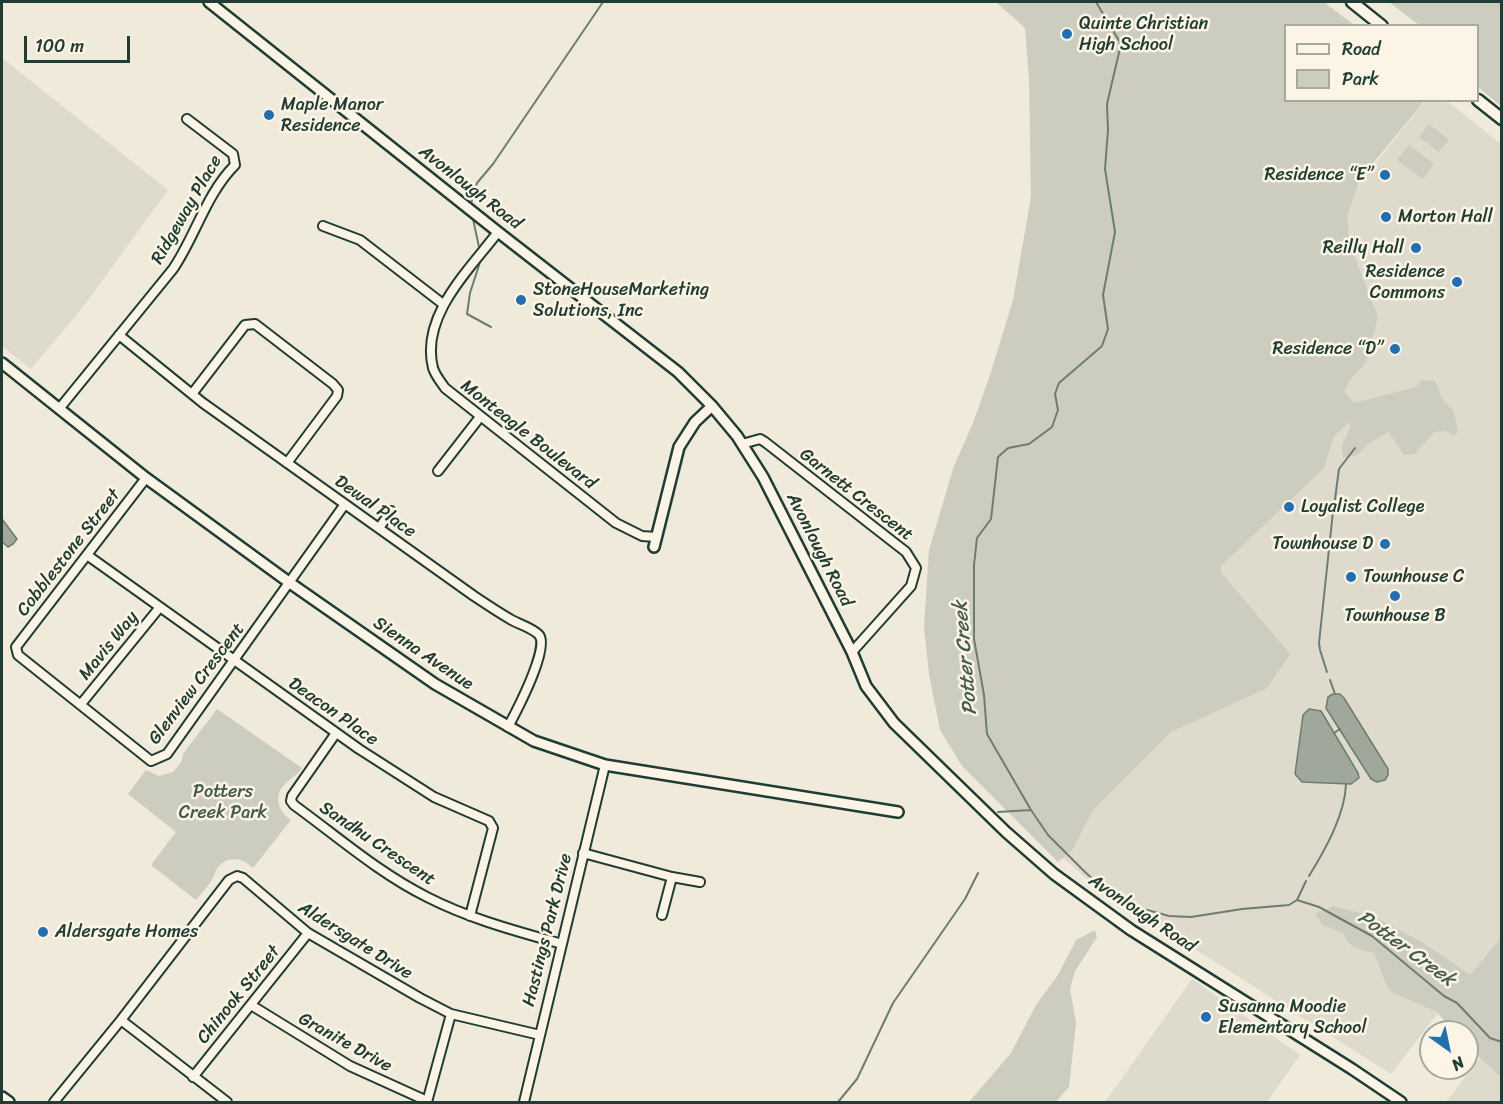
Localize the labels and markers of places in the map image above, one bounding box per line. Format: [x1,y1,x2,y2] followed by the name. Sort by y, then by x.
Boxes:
[1079,13,1208,56] place label: Quinte Christian High School
[1060,27,1074,41] marker: Quinte Christian High School
[281,94,383,136] place label: Maple Manor Residence
[262,108,276,122] marker: Maple Manor Residence
[1264,164,1373,186] place label: Residence “E”
[1378,168,1392,182] marker: Residence “E”
[1398,206,1493,228] place label: Morton Hall
[1379,210,1393,224] marker: Morton Hall
[1323,237,1404,259] place label: Reilly Hall
[1409,241,1423,255] marker: Reilly Hall
[1365,261,1445,304] place label: Residence Commons
[1450,275,1464,289] marker: Residence Commons
[533,279,709,322] place label: StoneHouseMarketing Solutions, Inc
[514,293,528,307] marker: StoneHouseMarketing Solutions, Inc
[1273,338,1383,360] place label: Residence “D”
[1388,342,1402,356] marker: Residence “D”
[1301,496,1425,518] place label: Loyalist College
[1282,500,1296,514] marker: Loyalist College
[1272,533,1373,555] place label: Townhouse D
[1378,537,1392,551] marker: Townhouse D
[1363,566,1464,588] place label: Townhouse C
[1344,570,1358,584] marker: Townhouse C
[1388,589,1402,603] marker: Townhouse B
[1344,605,1446,627] place label: Townhouse B
[55,921,198,943] place label: Aldersgate Homes
[36,925,50,939] marker: Aldersgate Homes
[1218,996,1367,1038] place label: Susanna Moodie Elementary School
[1199,1010,1213,1024] marker: Susanna Moodie Elementary School

